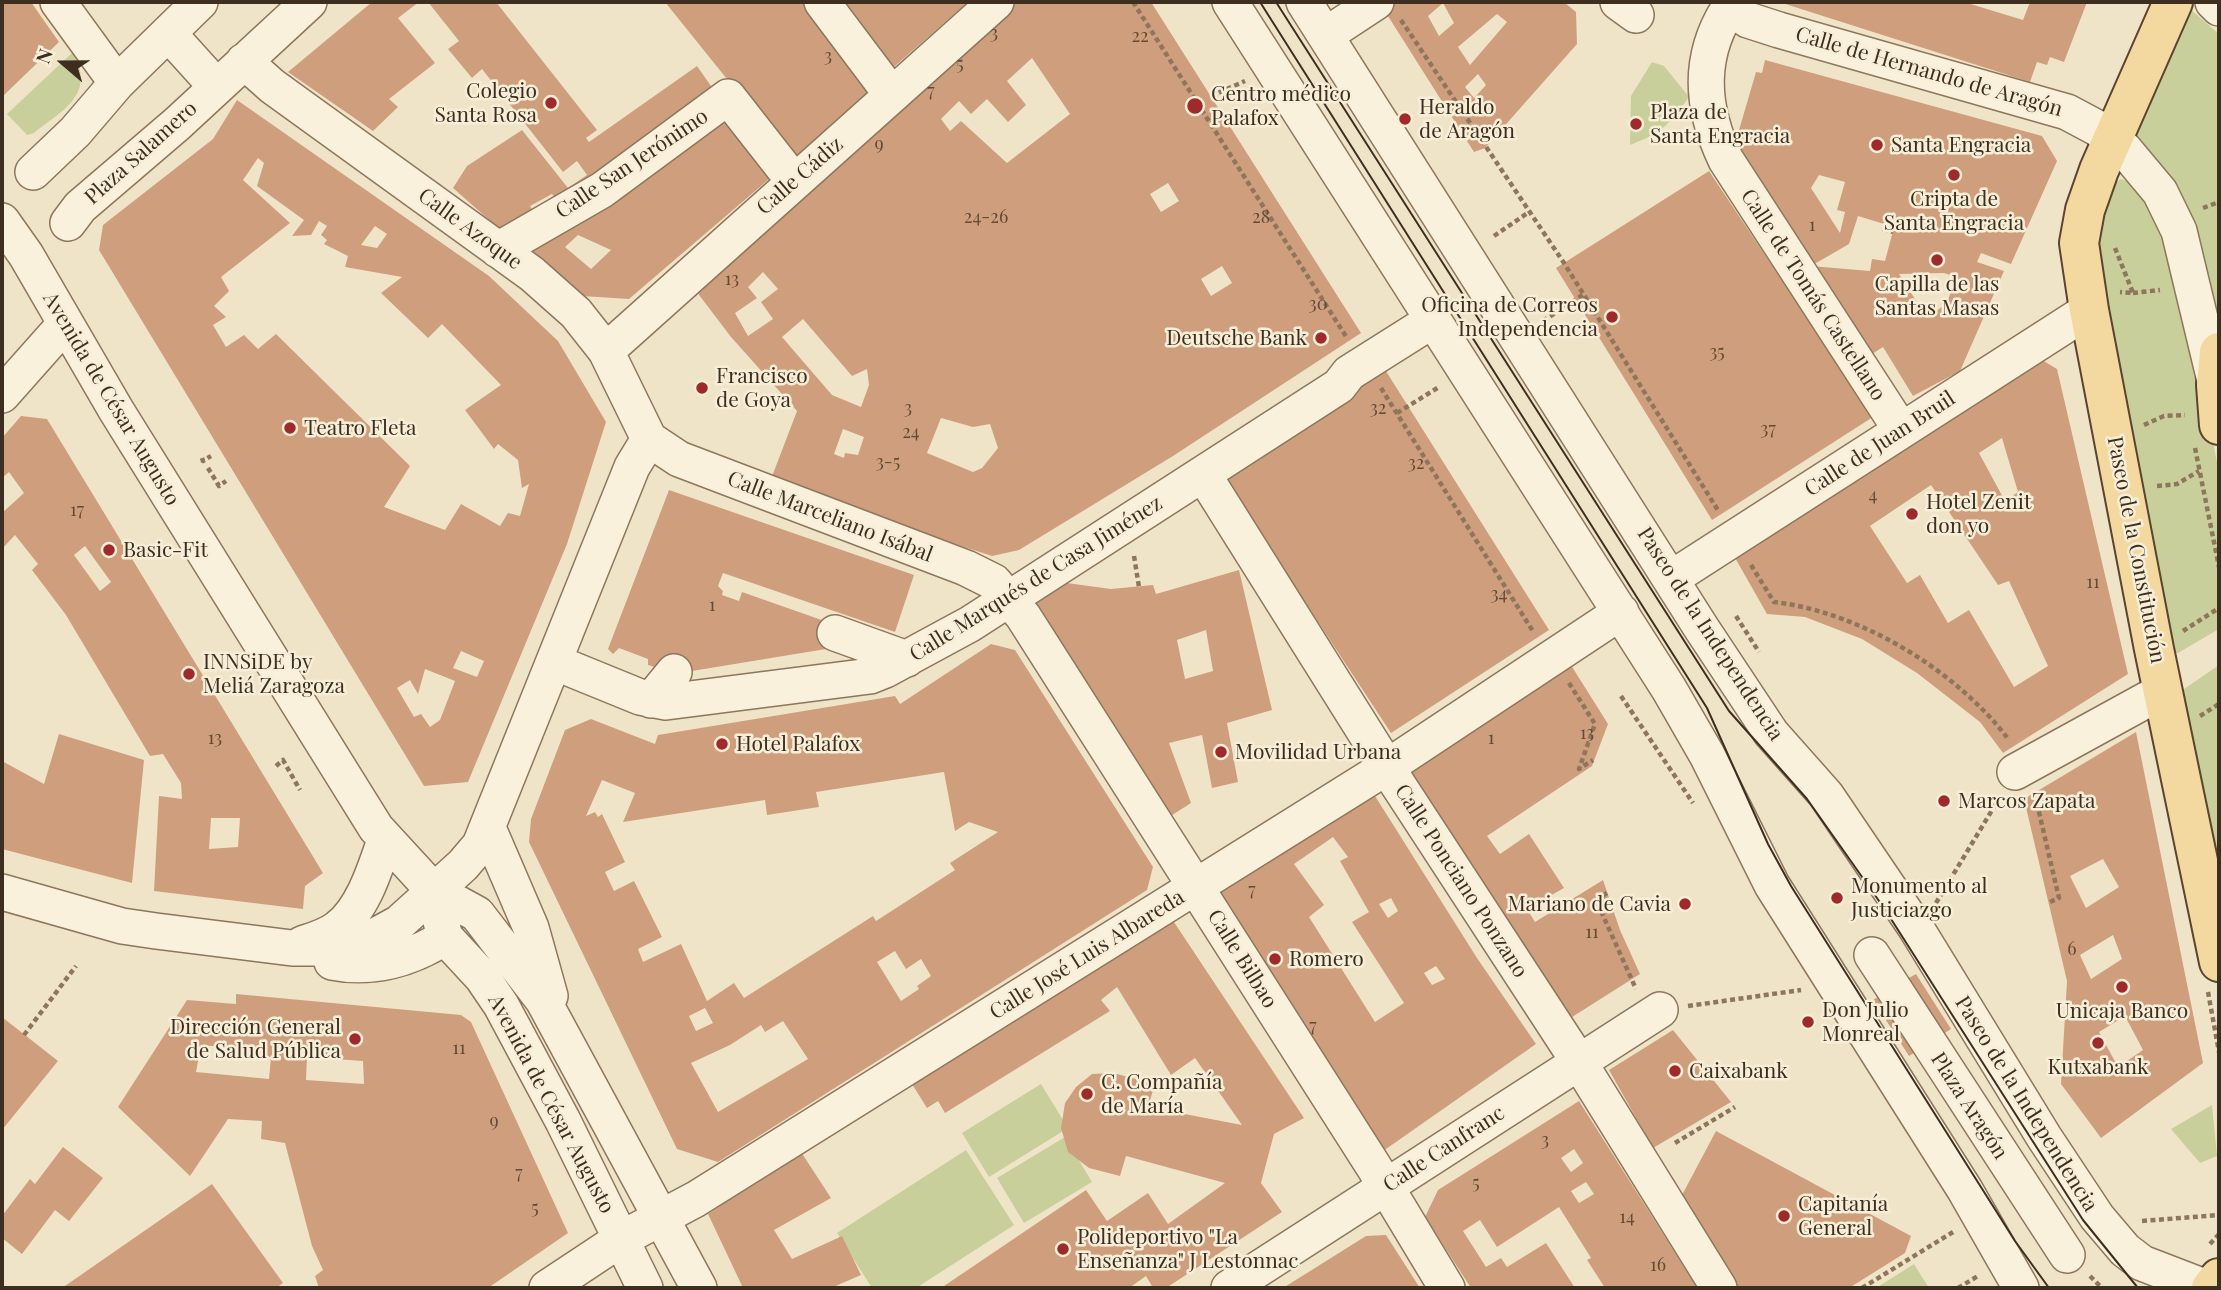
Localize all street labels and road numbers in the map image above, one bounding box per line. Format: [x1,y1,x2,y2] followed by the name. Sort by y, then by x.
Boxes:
[1793,22,2065,122] street label: Calle de Hernando de Aragón
[80,96,202,210] street label: Plaza Salamero
[551,104,713,224] street label: Calle San Jerónimo
[752,132,848,220] street label: Calle Cádiz
[413,183,527,275] street label: Calle Azoque
[1735,185,1891,405] street label: Calle de Tomás Castellano
[37,288,185,510] street label: Avenida de César Augusto
[1800,386,1960,502] street label: Calle de Juan Bruil
[2102,434,2170,666] street label: Paseo de la Constitución
[724,466,936,568] street label: Calle Marceliano Isábal
[905,491,1167,667] street label: Calle Marqués de Casa Jiménez
[1632,523,1788,745] street label: Paseo de la Independencia
[1389,780,1533,982] street label: Calle Ponciano Ponzano
[985,885,1189,1025] street label: Calle José Luis Albareda
[1202,905,1282,1013] street label: Calle Bilbao
[482,990,620,1218] street label: Avenida de César Augusto
[1949,992,2103,1216] street label: Paseo de la Independencia
[1925,1048,2013,1164] street label: Plaza Aragón
[1379,1100,1509,1198] street label: Calle Canfranc

